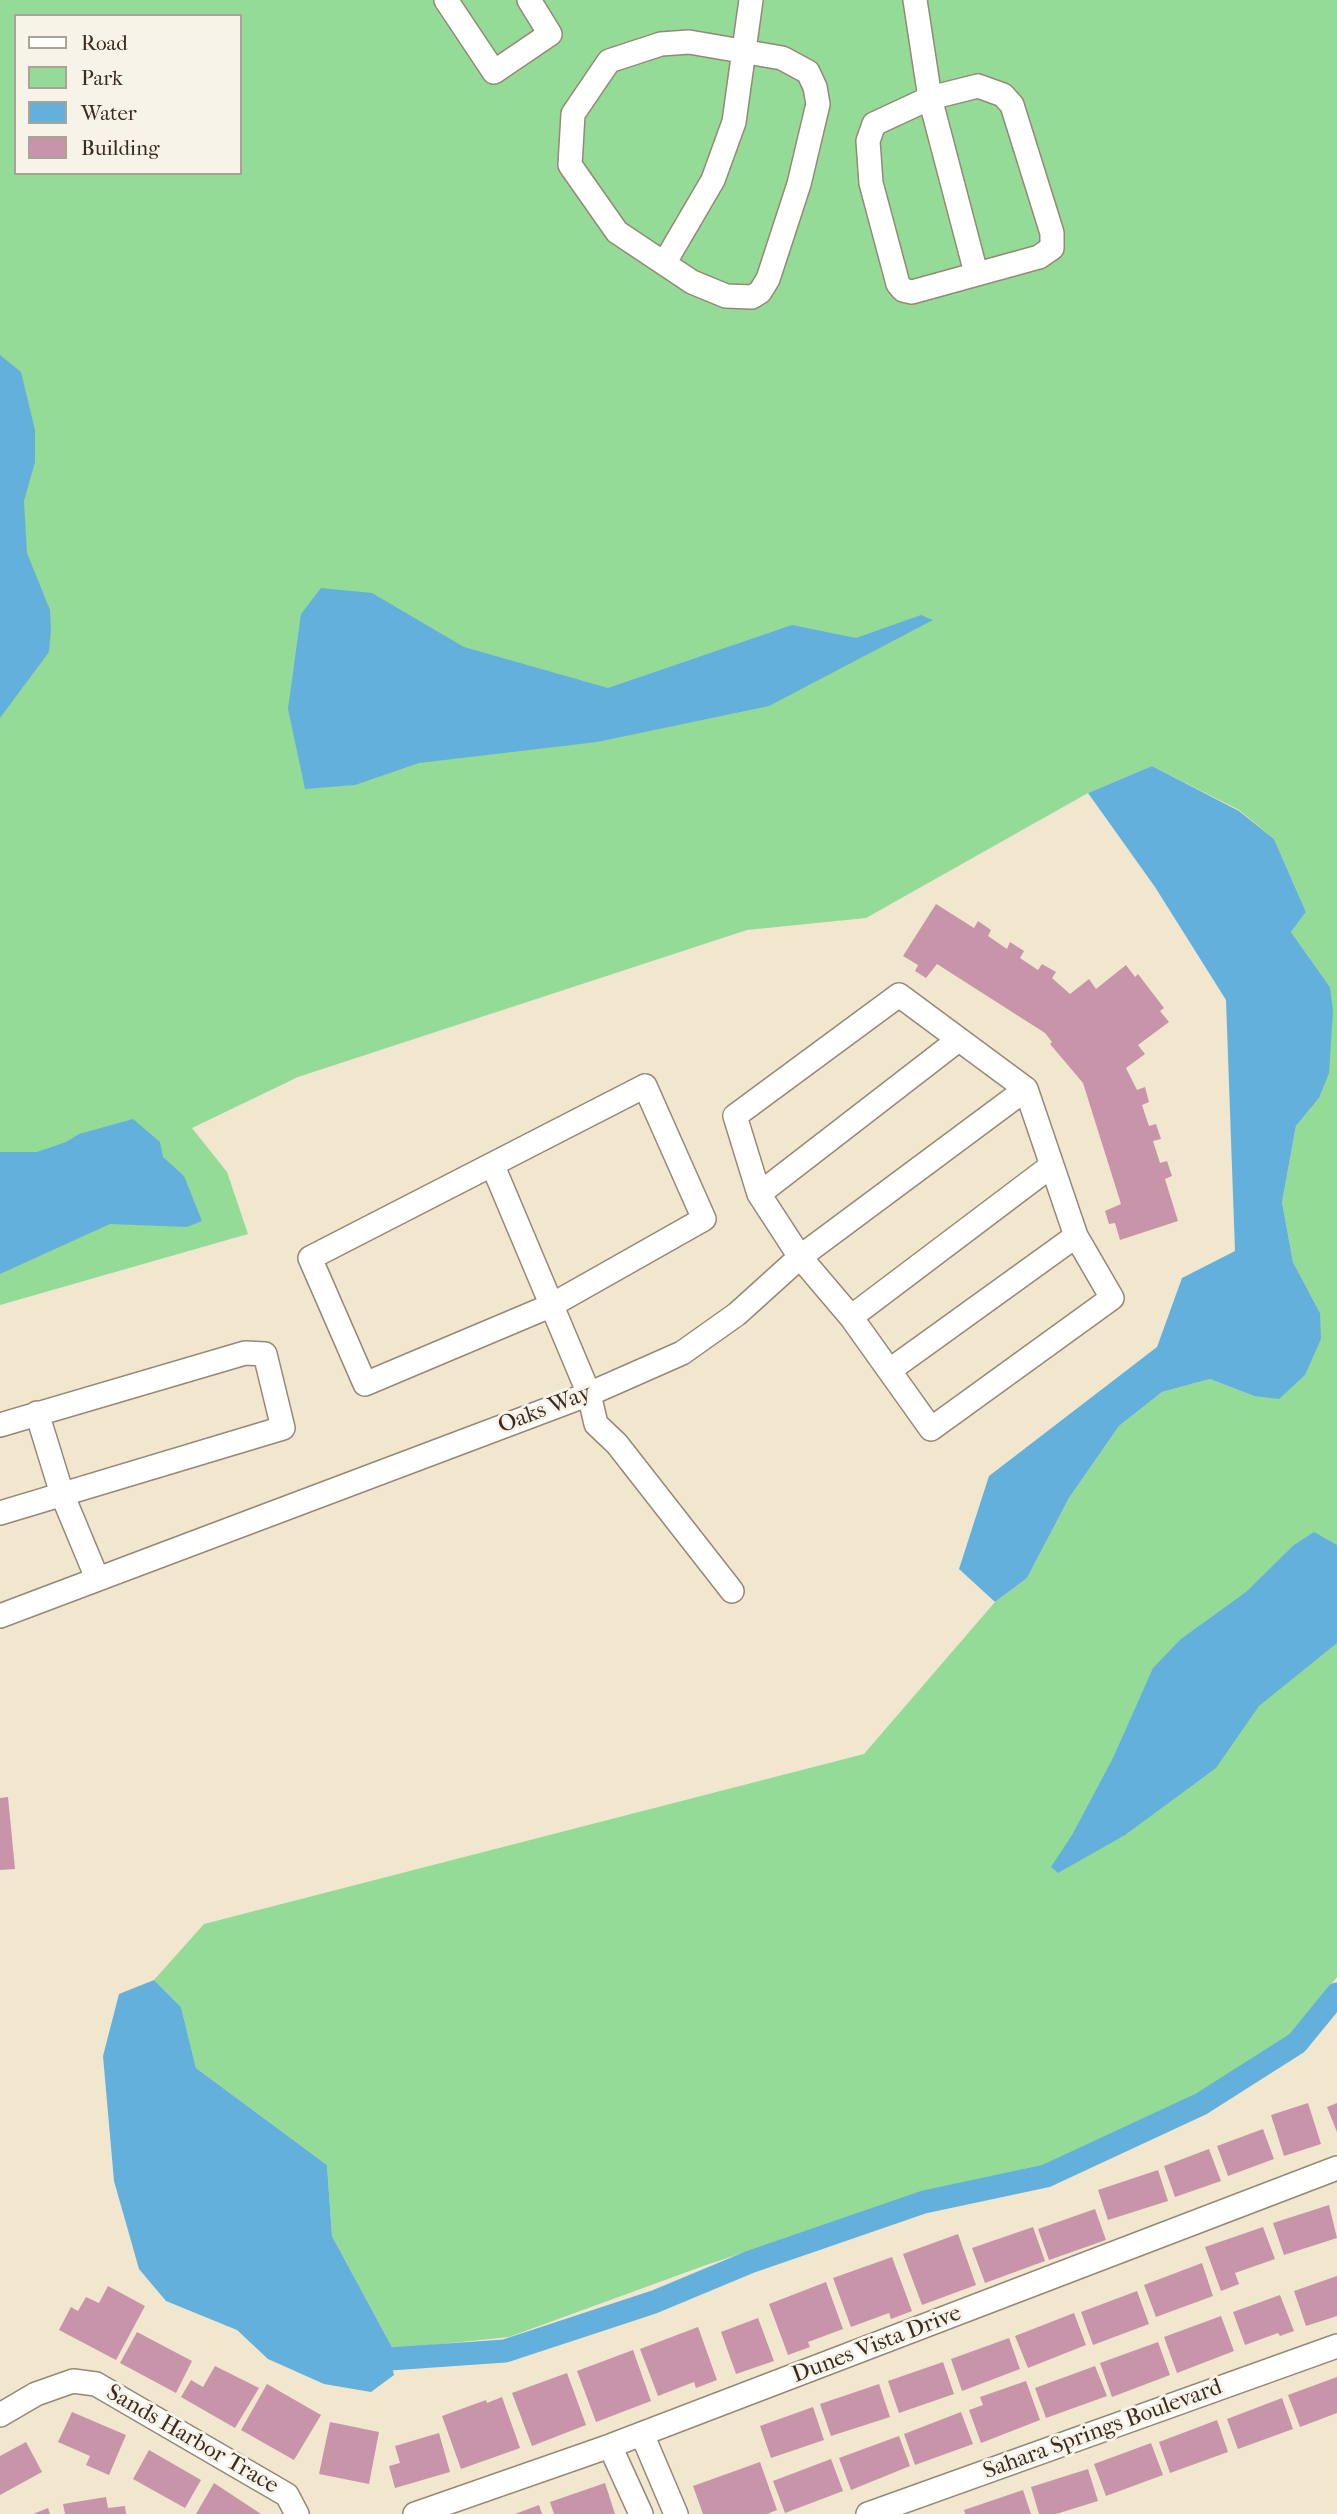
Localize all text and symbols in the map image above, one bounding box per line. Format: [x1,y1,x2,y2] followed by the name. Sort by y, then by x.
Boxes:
[14,14,242,175] legend
[81,31,128,55] text: Road
[81,66,123,90] text: Park
[81,101,137,125] text: Water
[81,136,159,160] text: Building
[495,1380,595,1440] street label: Oaks Way
[789,2300,965,2390] street label: Dunes Vista Drive
[980,2374,1226,2486] street label: Sahara Springs Boulevard
[101,2379,283,2501] street label: Sands Harbor Trace

